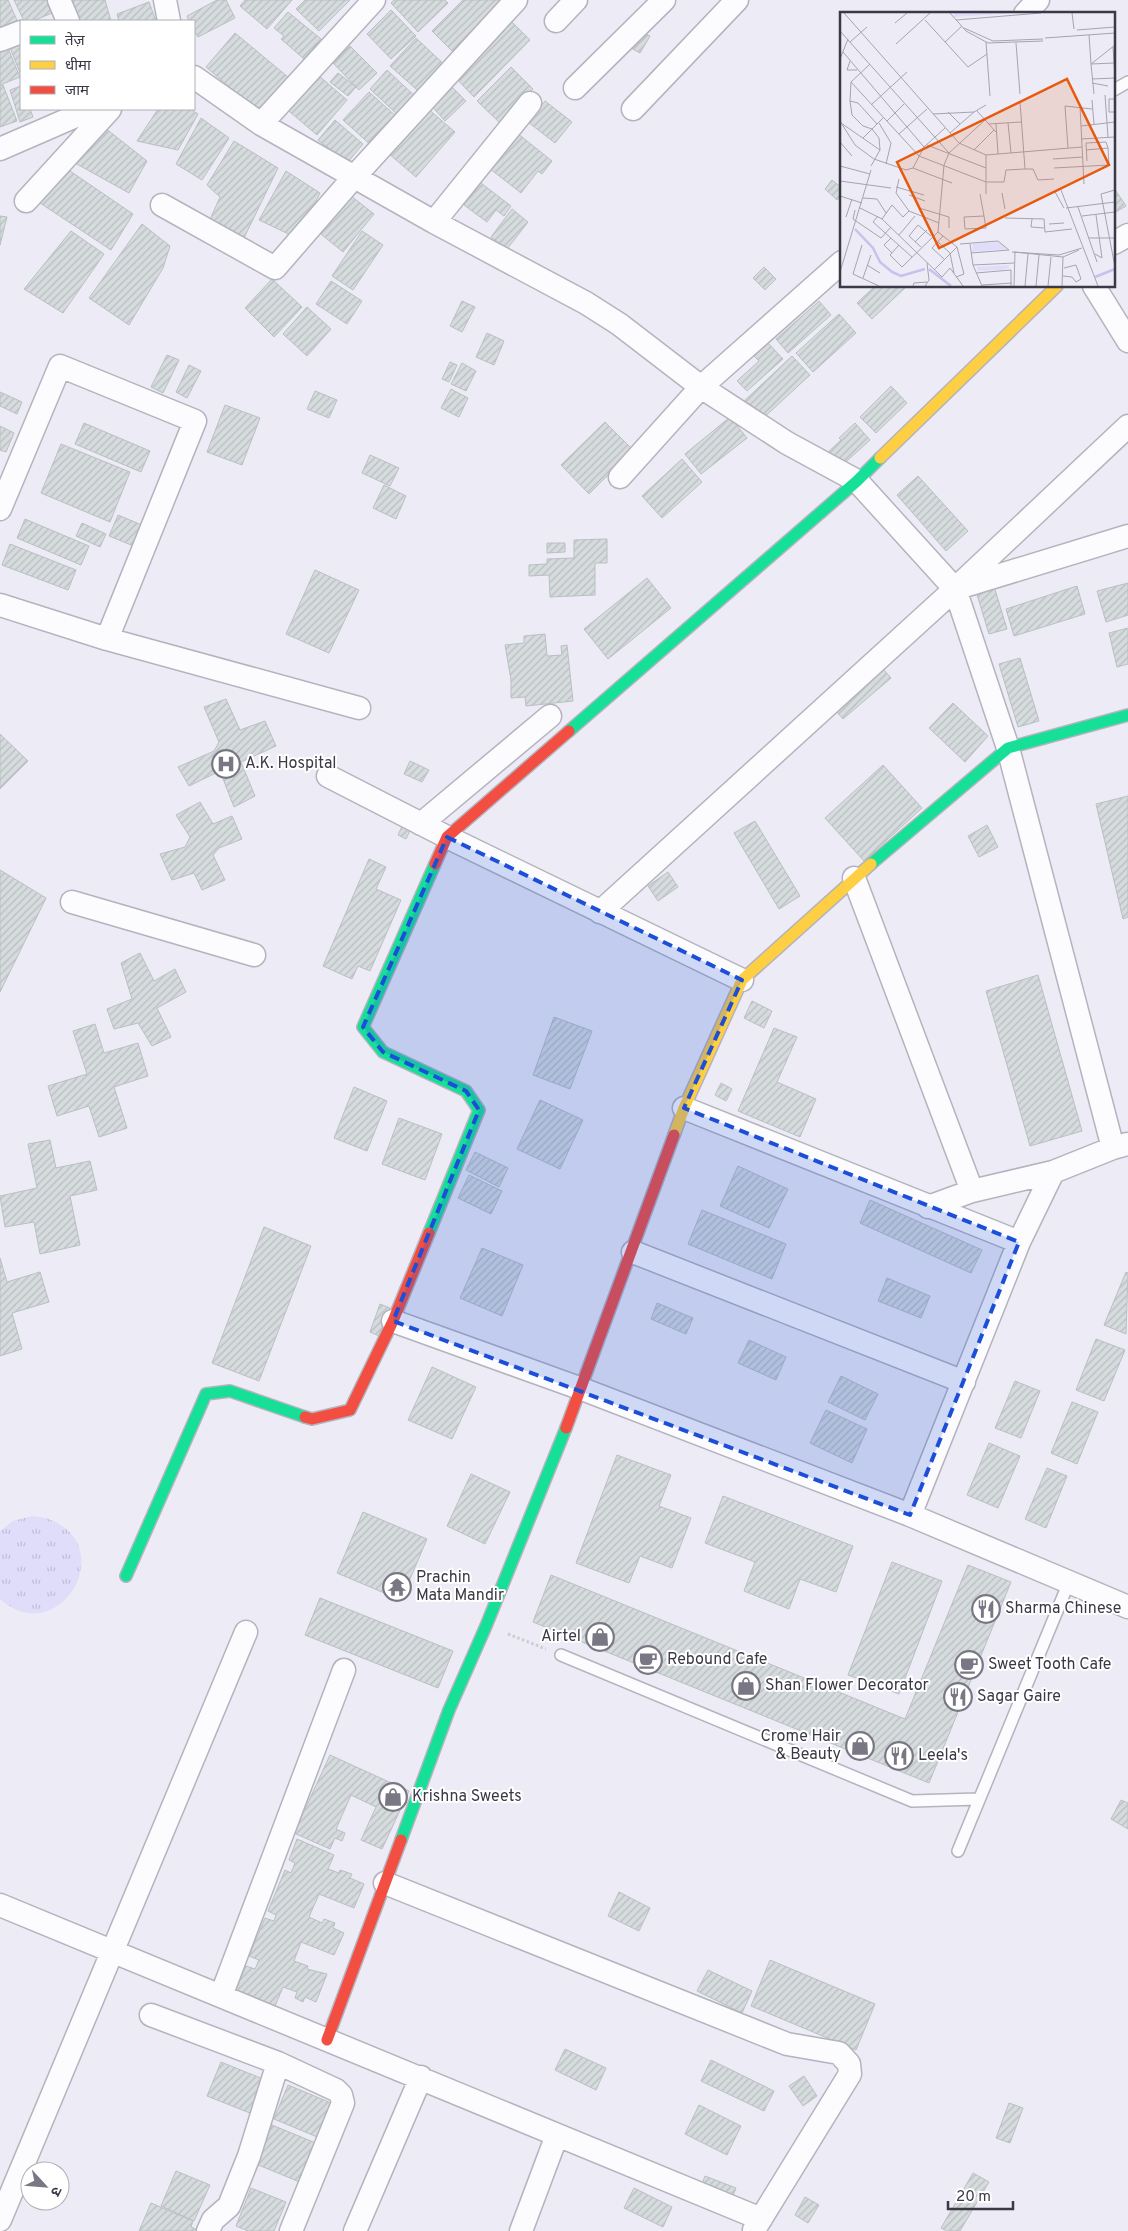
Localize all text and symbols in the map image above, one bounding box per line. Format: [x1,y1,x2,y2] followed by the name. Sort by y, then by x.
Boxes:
[840,12,1116,288] inset map
[20,20,195,110] legend
[65,31,86,51] text: तेज़
[65,57,92,76] text: धीमा
[65,82,90,101] text: जाम
[211,749,241,779] hospital icon: A.K. Hospital
[245,754,337,774] place label: A.K. Hospital
[416,1568,504,1606] place label: Prachin Mata Mandir
[382,1572,412,1602] temple icon: Prachin Mata Mandir
[971,1594,1001,1624] restaurant icon: Sharma Chinese
[1005,1599,1121,1619] place label: Sharma Chinese
[585,1622,615,1652] shop icon: Airtel
[541,1627,581,1647] place label: Airtel
[633,1645,663,1675] cafe icon: Rebound Cafe
[667,1650,767,1670] place label: Rebound Cafe
[954,1650,984,1680] cafe icon: Sweet Tooth Cafe
[988,1655,1111,1675] place label: Sweet Tooth Cafe
[731,1671,761,1701] shop icon: Shan Flower Decorator
[765,1676,929,1696] place label: Shan Flower Decorator
[943,1682,973,1712] restaurant icon: Sagar Gaire
[977,1687,1061,1707] place label: Sagar Gaire
[760,1727,841,1765] place label: Crome Hair & Beauty
[845,1731,875,1761] shop icon: Crome Hair & Beauty
[884,1741,914,1771] restaurant icon: Leela's
[918,1746,968,1766] place label: Leela's
[378,1782,408,1812] shop icon: Krishna Sweets
[412,1787,522,1807] place label: Krishna Sweets
[20,2161,70,2211] north arrow
[948,2178,1013,2210] scale bar
[46,2184,65,2199] text: उ
[956,2188,991,2207] text: 20 m

